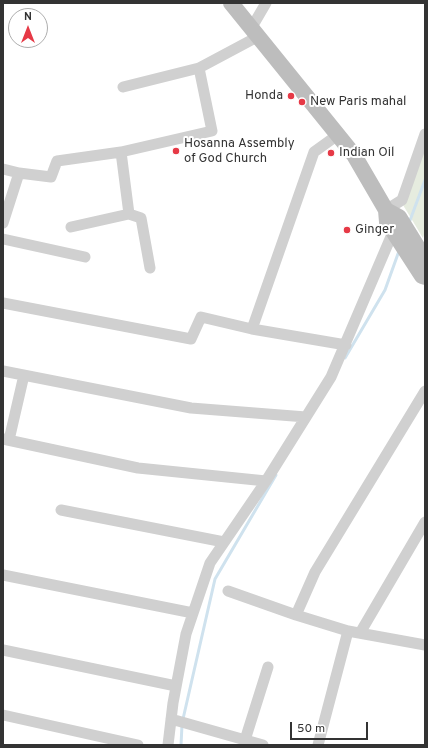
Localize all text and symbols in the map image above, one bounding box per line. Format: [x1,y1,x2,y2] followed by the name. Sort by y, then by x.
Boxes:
[8,8,48,48] north arrow
[24,10,32,24] text: N
[245,88,283,104] place label: Honda
[286,91,296,101] marker: Honda
[310,94,406,110] place label: New Paris mahal
[297,97,307,107] marker: New Paris mahal
[184,136,295,167] place label: Hosanna Assembly of God Church
[339,145,394,161] place label: Indian Oil
[171,146,181,156] marker: Hosanna Assembly of God Church
[326,148,336,158] marker: Indian Oil
[355,222,394,238] place label: Ginger
[342,225,352,235] marker: Ginger
[292,714,370,740] scale bar
[297,721,325,737] text: 50 m

